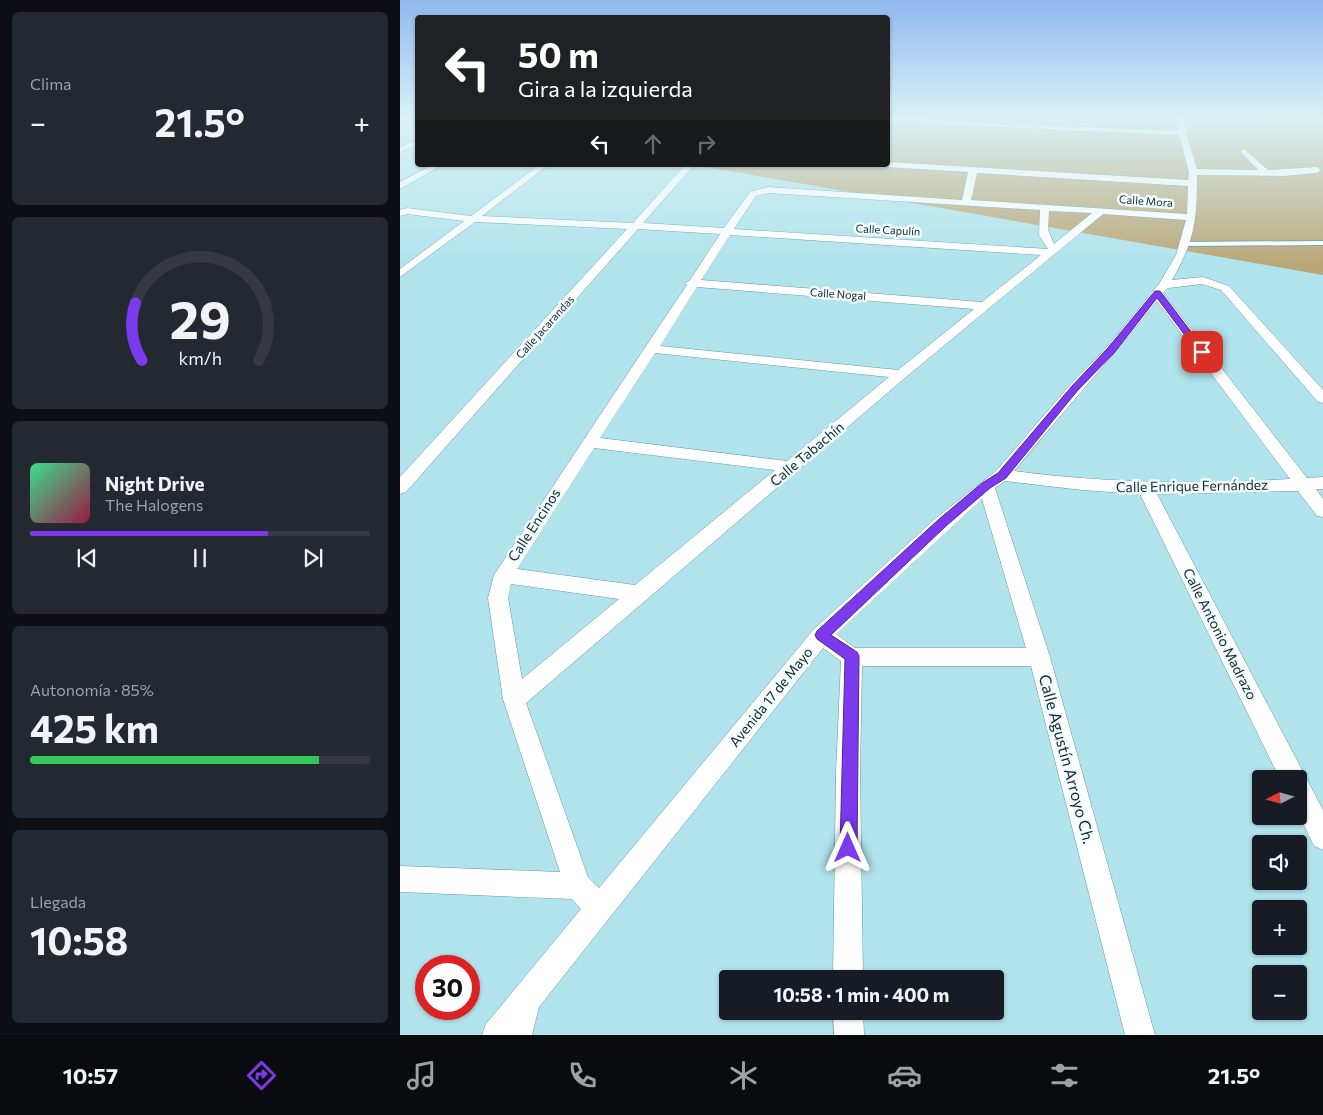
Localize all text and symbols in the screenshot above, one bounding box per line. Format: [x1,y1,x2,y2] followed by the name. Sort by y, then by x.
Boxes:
[518,32,599,75] text: 50 m
[435,35,500,100] icon: left
[30,74,71,93] text: Clima
[518,75,693,102] text: Gira a la izquierda
[155,98,245,145] text: 21.5°
[30,105,46,139] text: −
[354,105,370,139] text: +
[586,130,614,158] icon: left
[639,130,667,158] icon: ahead
[692,130,720,158] icon: right
[1119,192,1173,209] street label: Calle Mora
[855,221,921,238] street label: Calle Capulín
[810,285,866,302] street label: Calle Nogal
[169,286,231,350] text: 29
[513,292,577,362] street label: Calle Jacarandas
[1181,331,1223,373] pin
[1188,338,1216,366] icon: arrive
[178,347,222,369] text: km/h
[766,418,847,489] street label: Calle Tabachín
[105,472,205,495] text: Night Drive
[1116,476,1268,495] street label: Calle Enrique Fernández
[504,485,563,564] street label: Calle Encinos
[105,495,203,514] text: The Halogens
[73,544,101,572] icon: previous
[186,544,214,572] icon: pause
[299,544,327,572] icon: next
[1180,565,1261,702] street label: Calle Antonio Madrazo
[725,643,816,750] street label: Avenida 17 de Mayo
[1036,672,1099,846] street label: Calle Agustín Arroyo Ch.
[30,680,154,699] text: Autonomía · 85%
[30,704,159,751] text: 425 km
[1252,770,1308,825] north arrow
[1252,770,1307,1020] map controls
[821,821,873,873] position arrow
[1252,835,1307,890] button: sound
[30,892,86,911] text: Llegada
[1252,900,1307,955] button: +
[30,916,128,963] text: 10:58
[415,955,480,1020] speed limit sign: 30
[1252,965,1307,1020] button: −
[774,983,949,1006] text: 10:58 · 1 min · 400 m
[244,1058,279,1093] icon: directions
[404,1058,439,1093] icon: music
[565,1058,600,1093] icon: phone
[726,1058,761,1093] icon: climate
[887,1058,922,1093] icon: car
[1047,1058,1082,1093] icon: filters
[63,1062,118,1089] text: 10:57
[1208,1062,1260,1089] text: 21.5°

